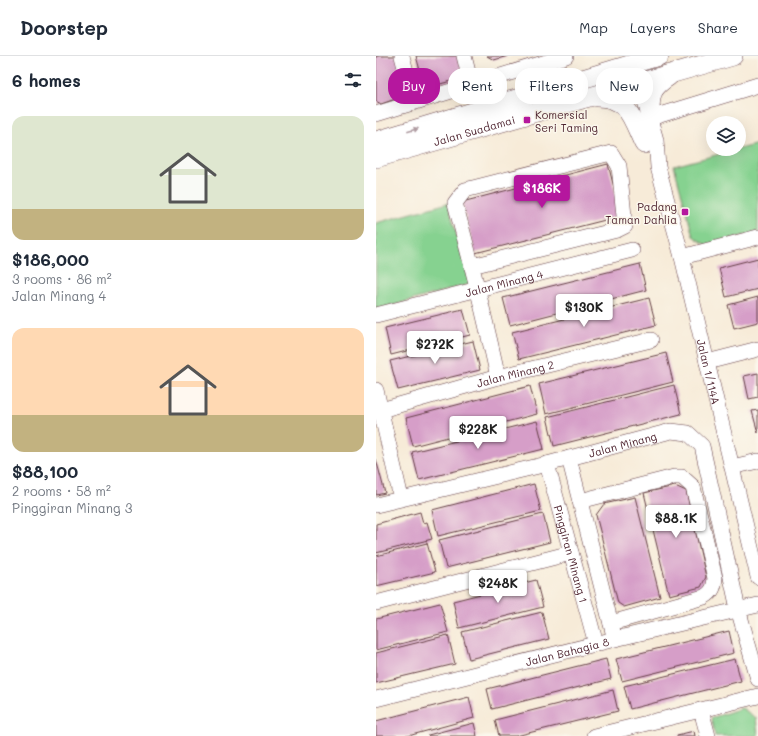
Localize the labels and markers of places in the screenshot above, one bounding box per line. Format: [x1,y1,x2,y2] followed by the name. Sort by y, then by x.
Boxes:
[535,107,598,135] place label: Komersial Seri Taming
[522,115,532,125] marker: Komersial Seri Taming
[514,175,570,209] pin: $186K
[605,199,677,227] place label: Padang Taman Dahlia
[680,207,690,217] marker: Padang Taman Dahlia
[556,294,612,328] pin: $130K
[407,331,463,365] pin: $272K
[450,416,506,450] pin: $228K
[643,505,709,539] pin: $88.1K
[470,570,526,604] pin: $248K

